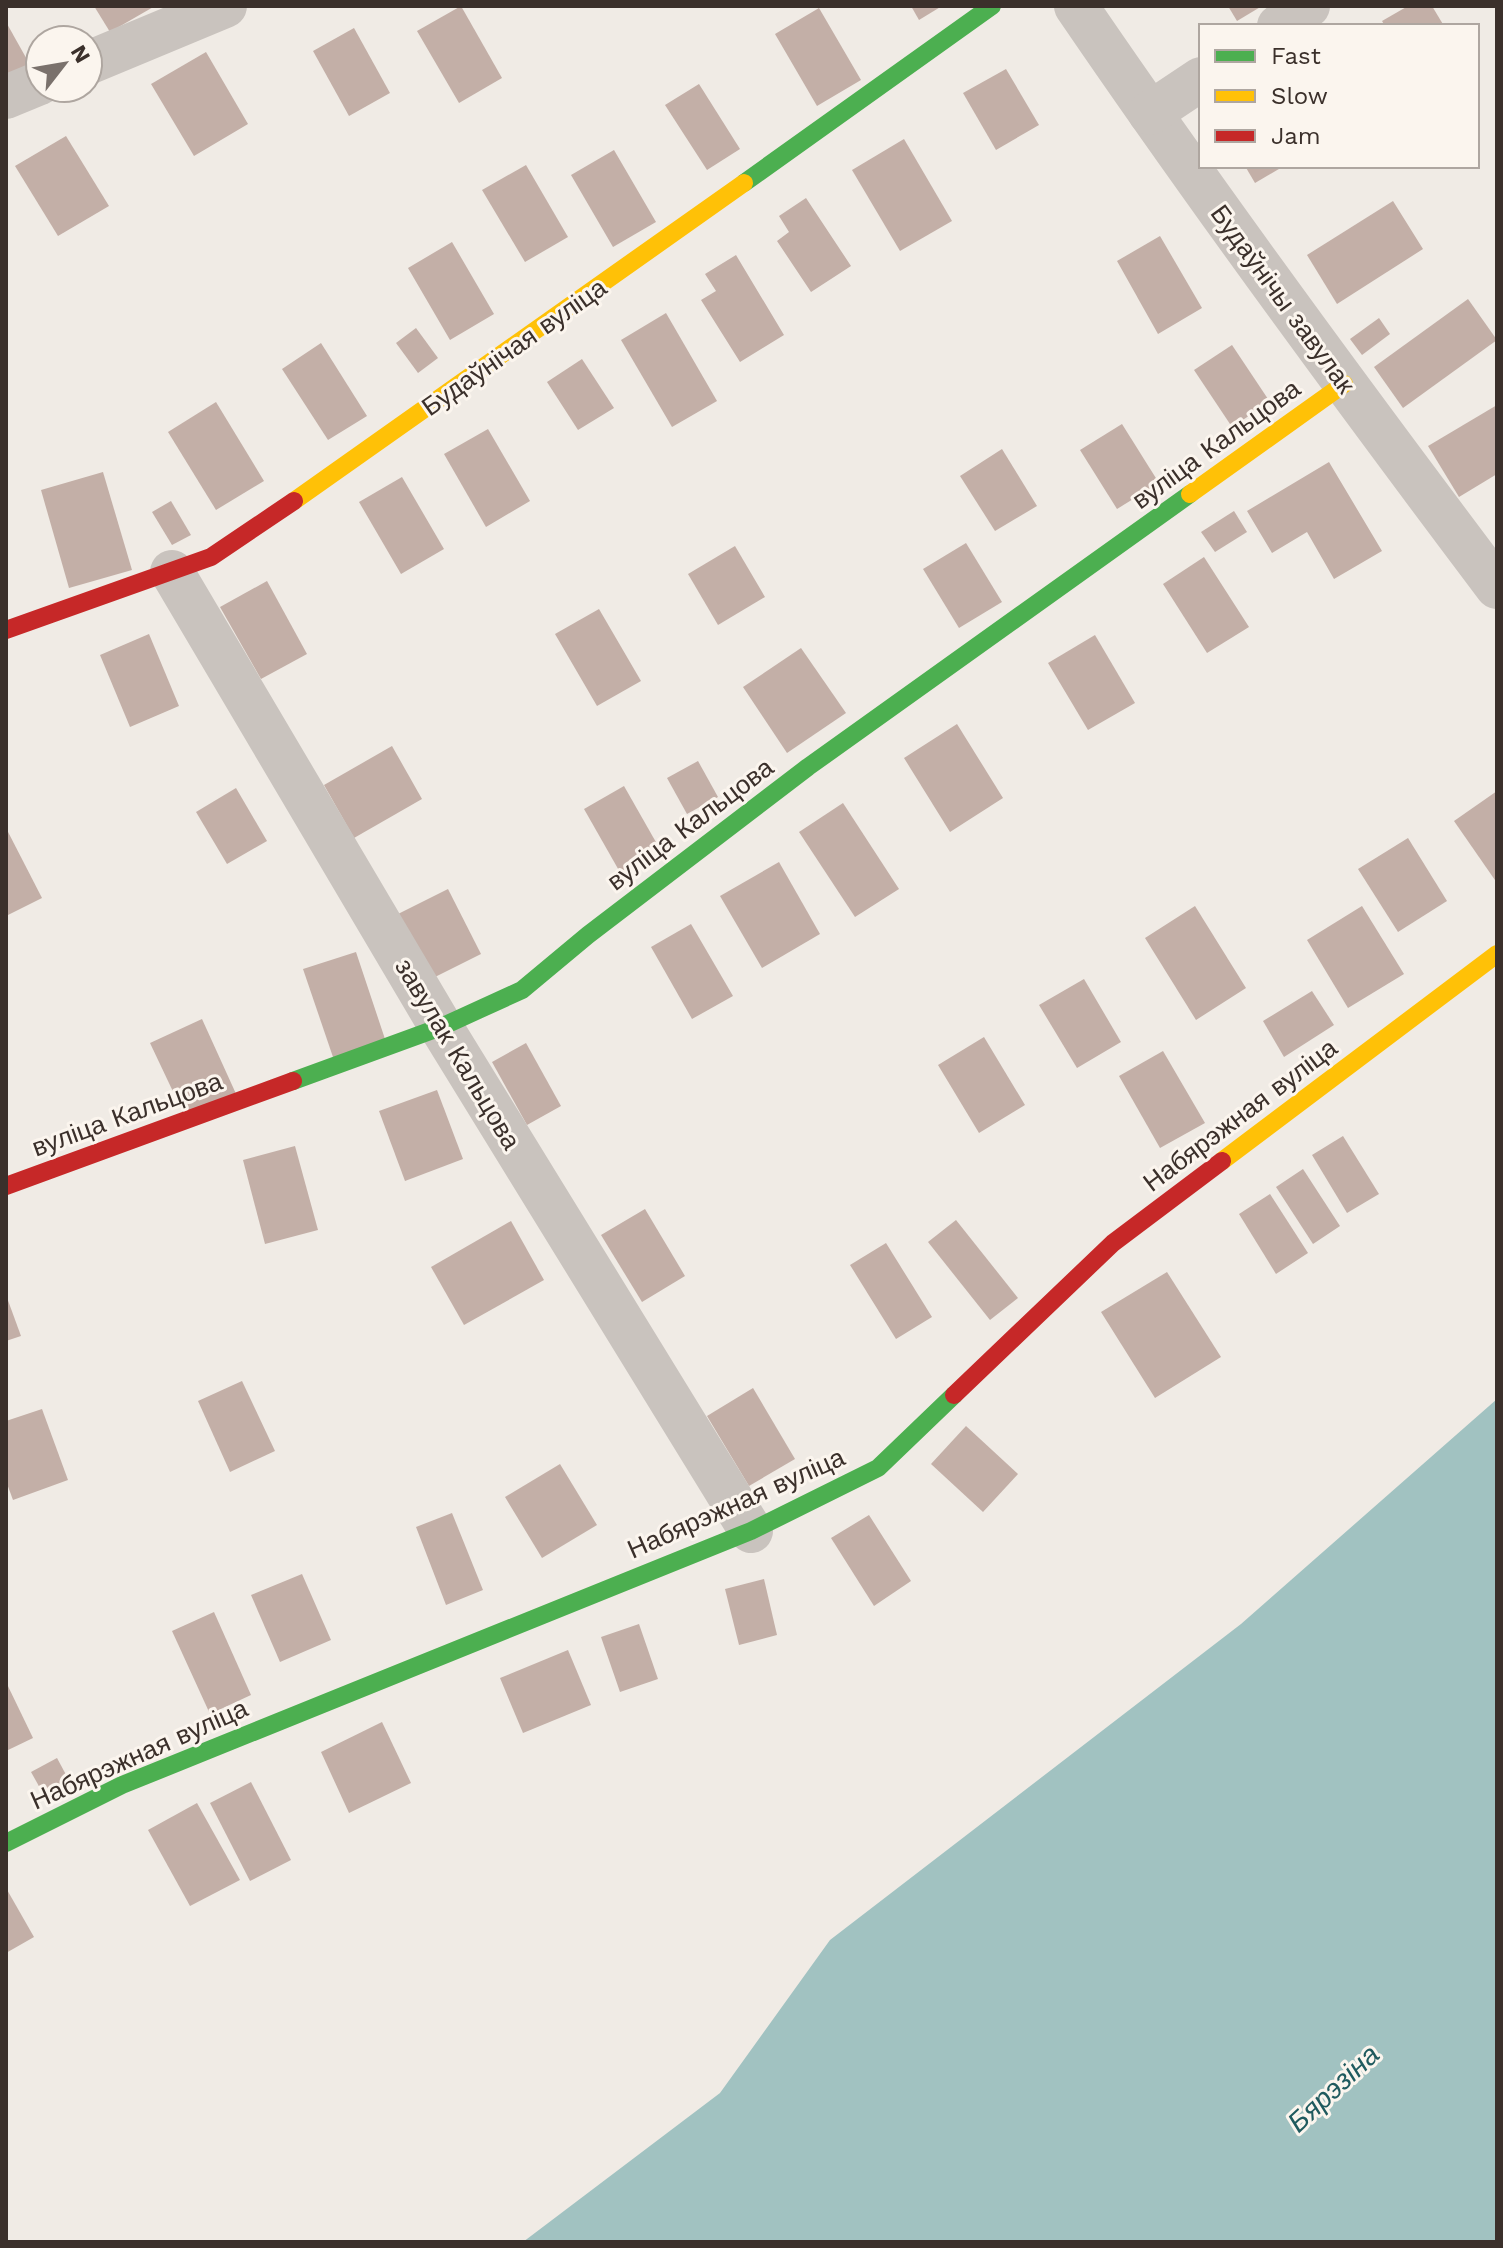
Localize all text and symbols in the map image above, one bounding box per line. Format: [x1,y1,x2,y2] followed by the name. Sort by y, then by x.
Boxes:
[24,24,104,104] north arrow
[1199,24,1479,168] legend
[66,41,96,67] text: N
[1271,42,1321,70] text: Fast
[1271,82,1328,110] text: Slow
[1271,122,1321,150] text: Jam
[1205,199,1362,400] street label: Будаўнічы завулак
[416,272,612,422] street label: Будаўнічая вуліца
[1126,373,1306,515] street label: вуліца Кальцова
[601,751,779,896] street label: вуліца Кальцова
[389,953,527,1155] street label: завулак Кальцова
[1137,1032,1343,1198] street label: Набярэжная вуліца
[28,1065,227,1162] street label: вуліца Кальцова
[623,1441,850,1564] street label: Набярэжная вуліца
[26,1692,253,1815] street label: Набярэжная вуліца
[1281,2038,1386,2139] water label: Бярэзіна

